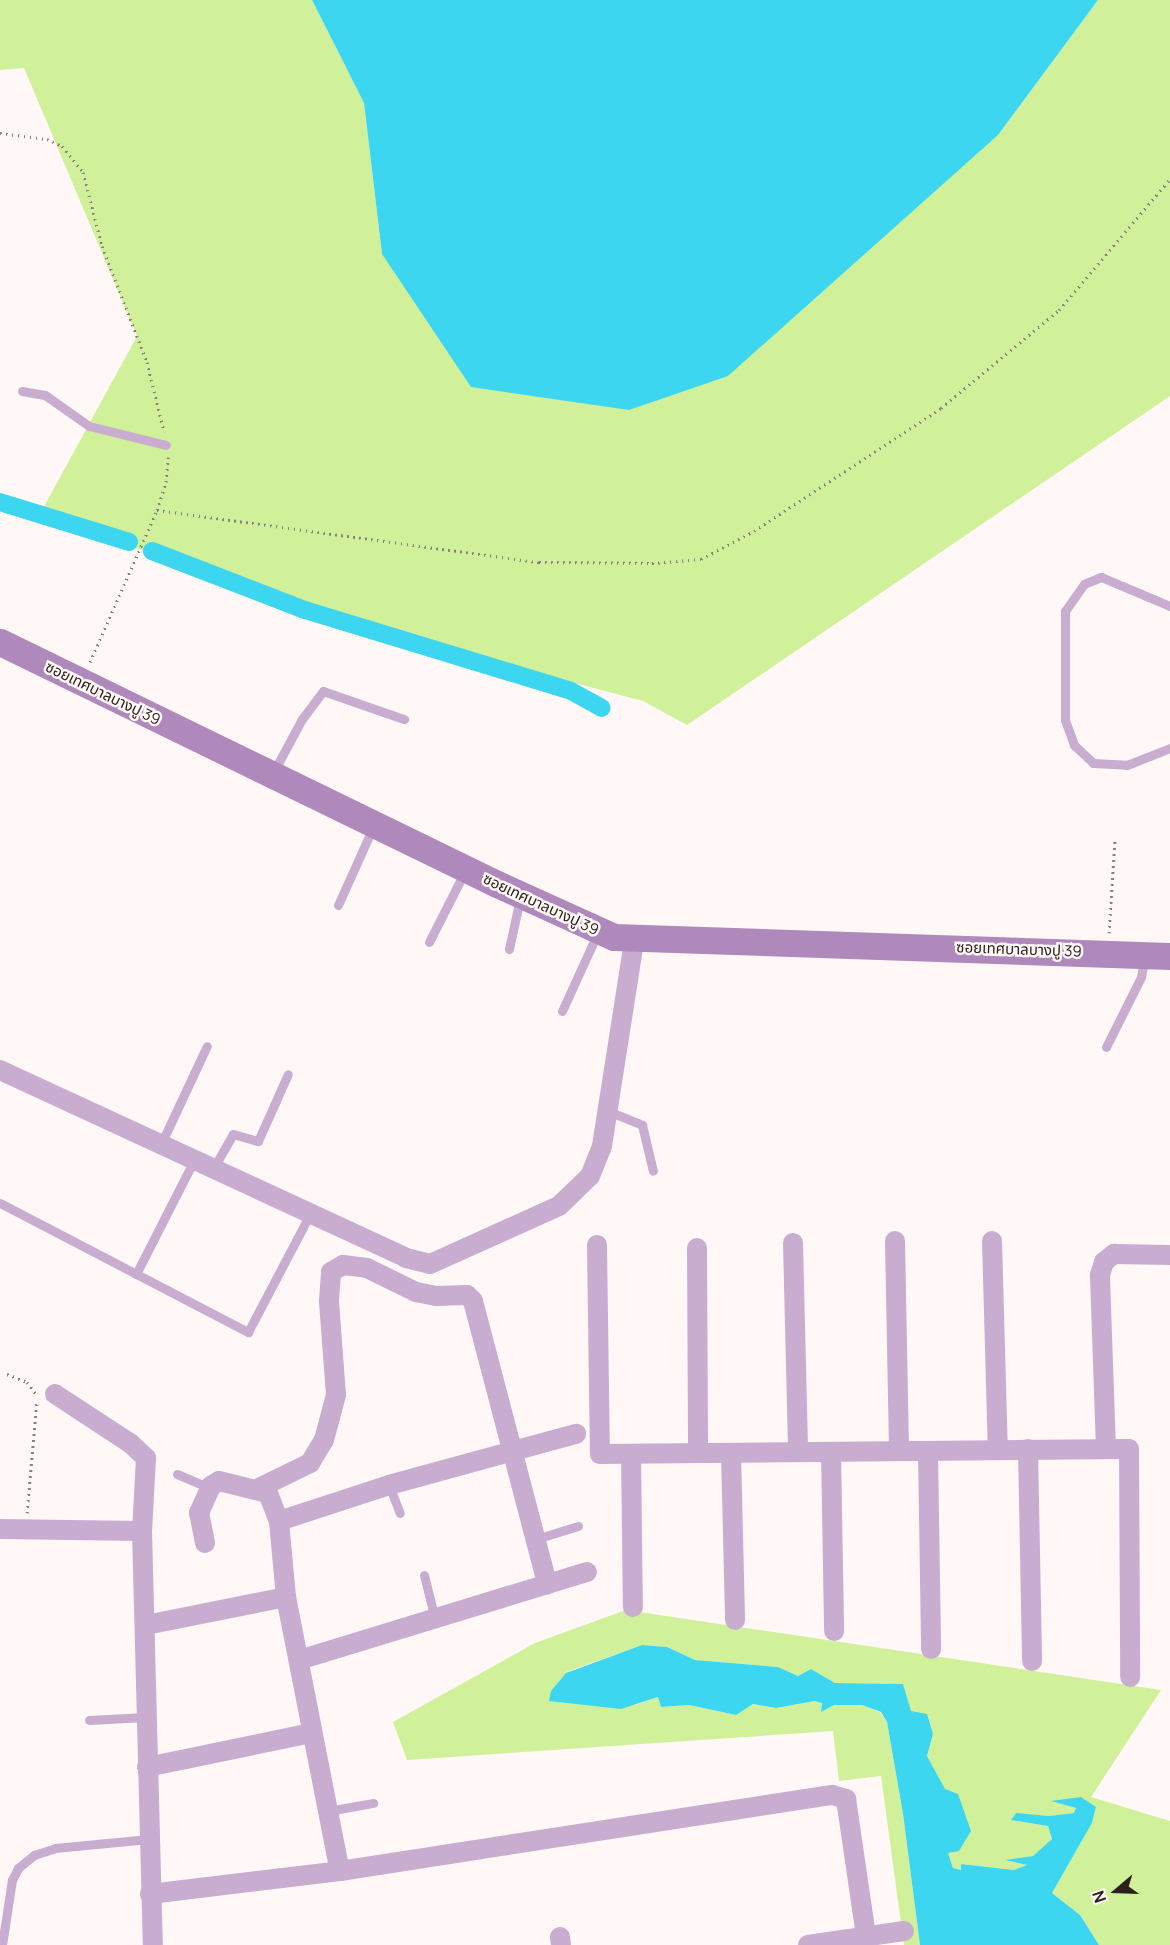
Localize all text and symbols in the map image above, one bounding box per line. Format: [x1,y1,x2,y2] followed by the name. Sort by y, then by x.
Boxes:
[43,657,163,729] street label: ซอยเทศบาลบางปู 39
[480,869,602,939] street label: ซอยเทศบาลบางปู 39
[956,938,1082,960] street label: ซอยเทศบาลบางปู 39
[1086,1861,1146,1921] north arrow
[1087,1888,1111,1906] text: N

